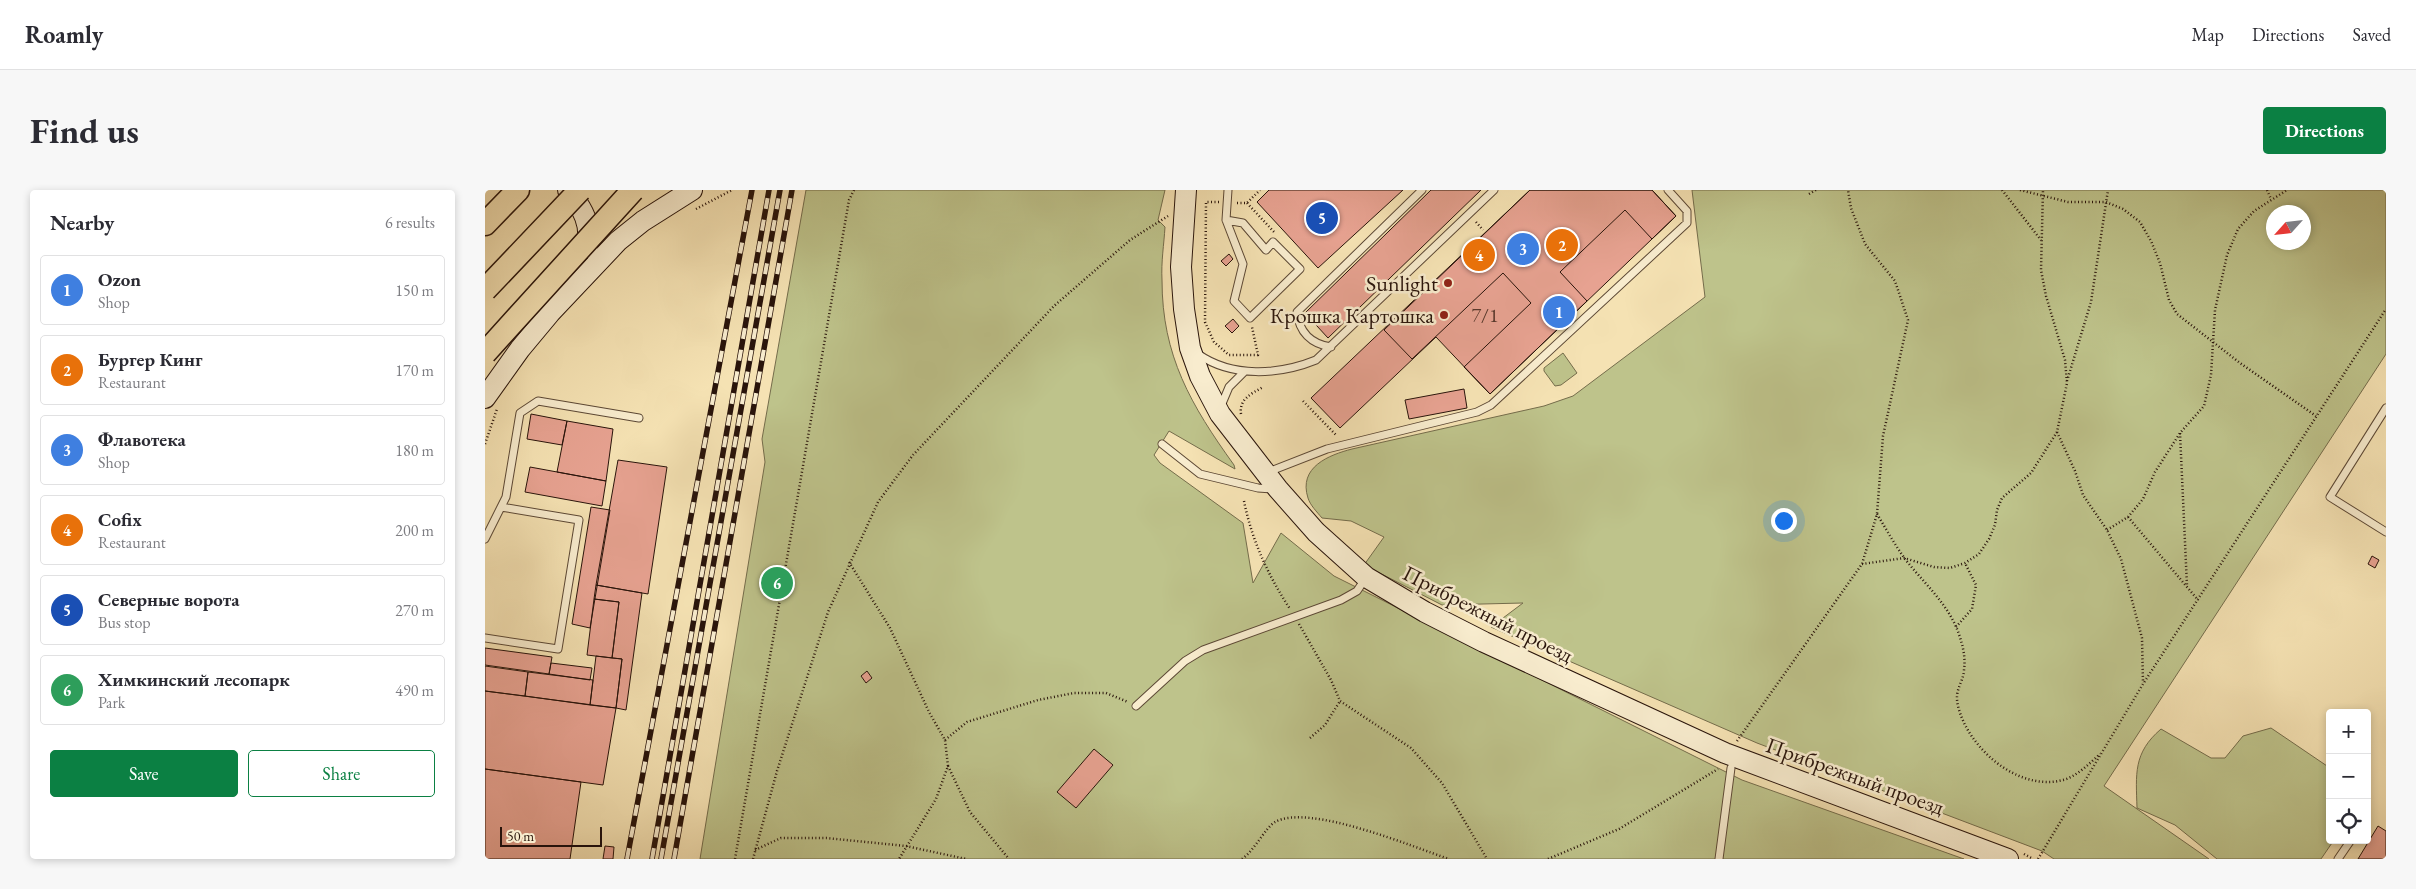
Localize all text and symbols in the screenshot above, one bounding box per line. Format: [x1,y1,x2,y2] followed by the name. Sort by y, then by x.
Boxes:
[25,19,103,50] text: Roamly
[2192,23,2224,46] text: Map
[2252,23,2324,46] text: Directions
[2352,23,2391,46] text: Saved
[2263,107,2386,154] button: Directions
[30,108,139,153] text: Find us
[1306,199,1338,237] pin: 5
[2266,205,2311,250] north arrow
[50,209,114,236] text: Nearby
[385,212,435,233] text: 6 results
[1546,226,1578,264] pin: 2
[1507,230,1539,268] pin: 3
[1463,236,1495,274] pin: 4
[98,267,141,292] text: Ozon
[1366,269,1438,298] place label: Sunlight
[1442,277,1454,289] marker: Sunlight
[63,280,71,301] text: 1
[395,280,434,301] text: 150 m
[98,292,130,313] text: Shop
[1543,293,1575,331] pin: 1
[1270,301,1434,330] place label: Крошка Картошка
[1471,302,1499,328] house number: 7/1
[1438,309,1450,321] marker: Крошка Картошка
[98,347,202,372] text: Бургер Кинг
[63,360,71,381] text: 2
[395,360,434,381] text: 170 m
[98,372,166,393] text: Restaurant
[98,427,186,452] text: Флавотека
[63,440,71,461] text: 3
[395,440,434,461] text: 180 m
[98,452,130,473] text: Shop
[98,507,142,532] text: Cofix
[1771,508,1797,534] your location
[63,520,71,541] text: 4
[395,520,434,541] text: 200 m
[98,532,166,553] text: Restaurant
[1398,558,1578,670] street label: Прибрежный проезд
[761,564,793,602] pin: 6
[98,587,240,612] text: Северные ворота
[63,600,71,621] text: 5
[395,600,434,621] text: 270 m
[98,612,151,633] text: Bus stop
[98,667,290,692] text: Химкинский лесопарк
[63,680,71,701] text: 6
[395,680,434,701] text: 490 m
[98,692,125,713] text: Park
[2326,709,2371,844] map controls
[2326,709,2371,754] button: +
[1762,730,1948,822] street label: Прибрежный проезд
[50,750,238,797] button: Save
[248,750,435,797] button: Share
[2326,754,2371,799] button: −
[2326,799,2371,844] button: locate
[500,824,603,847] scale bar
[507,827,534,845] text: 50 m

